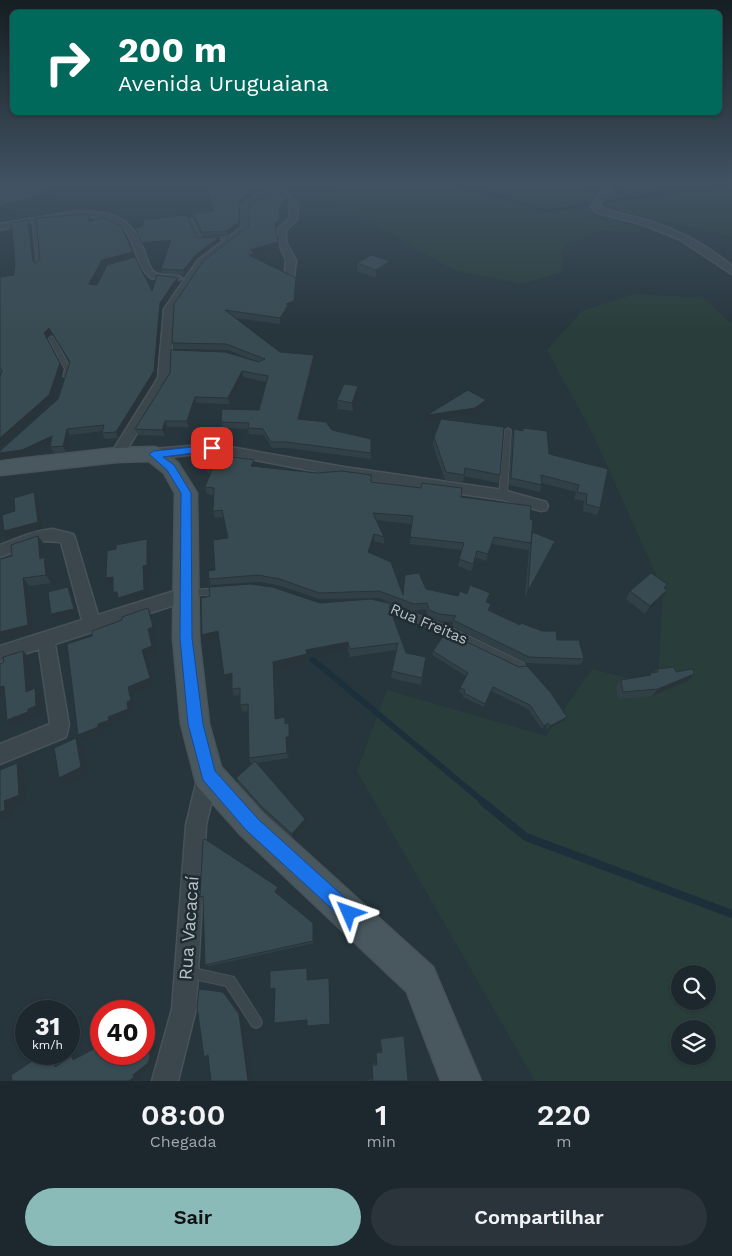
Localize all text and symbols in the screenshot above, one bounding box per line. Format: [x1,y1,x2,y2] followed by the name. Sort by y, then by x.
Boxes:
[118,29,227,71] text: 200 m
[35,30,100,95] icon: right
[118,71,329,96] text: Avenida Uruguaiana
[191,427,233,469] pin
[198,434,226,462] icon: arrive
[388,600,470,648] street label: Rua Freitas
[174,875,203,981] street label: Rua Vacacaí
[322,886,374,938] position arrow
[671,965,716,1065] map controls
[671,965,716,1010] button: search
[90,1000,155,1065] speed limit sign: 40
[35,1012,60,1041] text: 31
[671,1020,716,1065] button: layers
[32,1038,63,1052] text: km/h
[141,1097,226,1132] text: 08:00
[375,1097,387,1132] text: 1
[537,1097,591,1132] text: 220
[150,1132,217,1151] text: Chegada
[366,1132,396,1151] text: min
[556,1132,572,1151] text: m
[25,1188,361,1246] button: Sair
[371,1188,707,1246] button: Compartilhar

